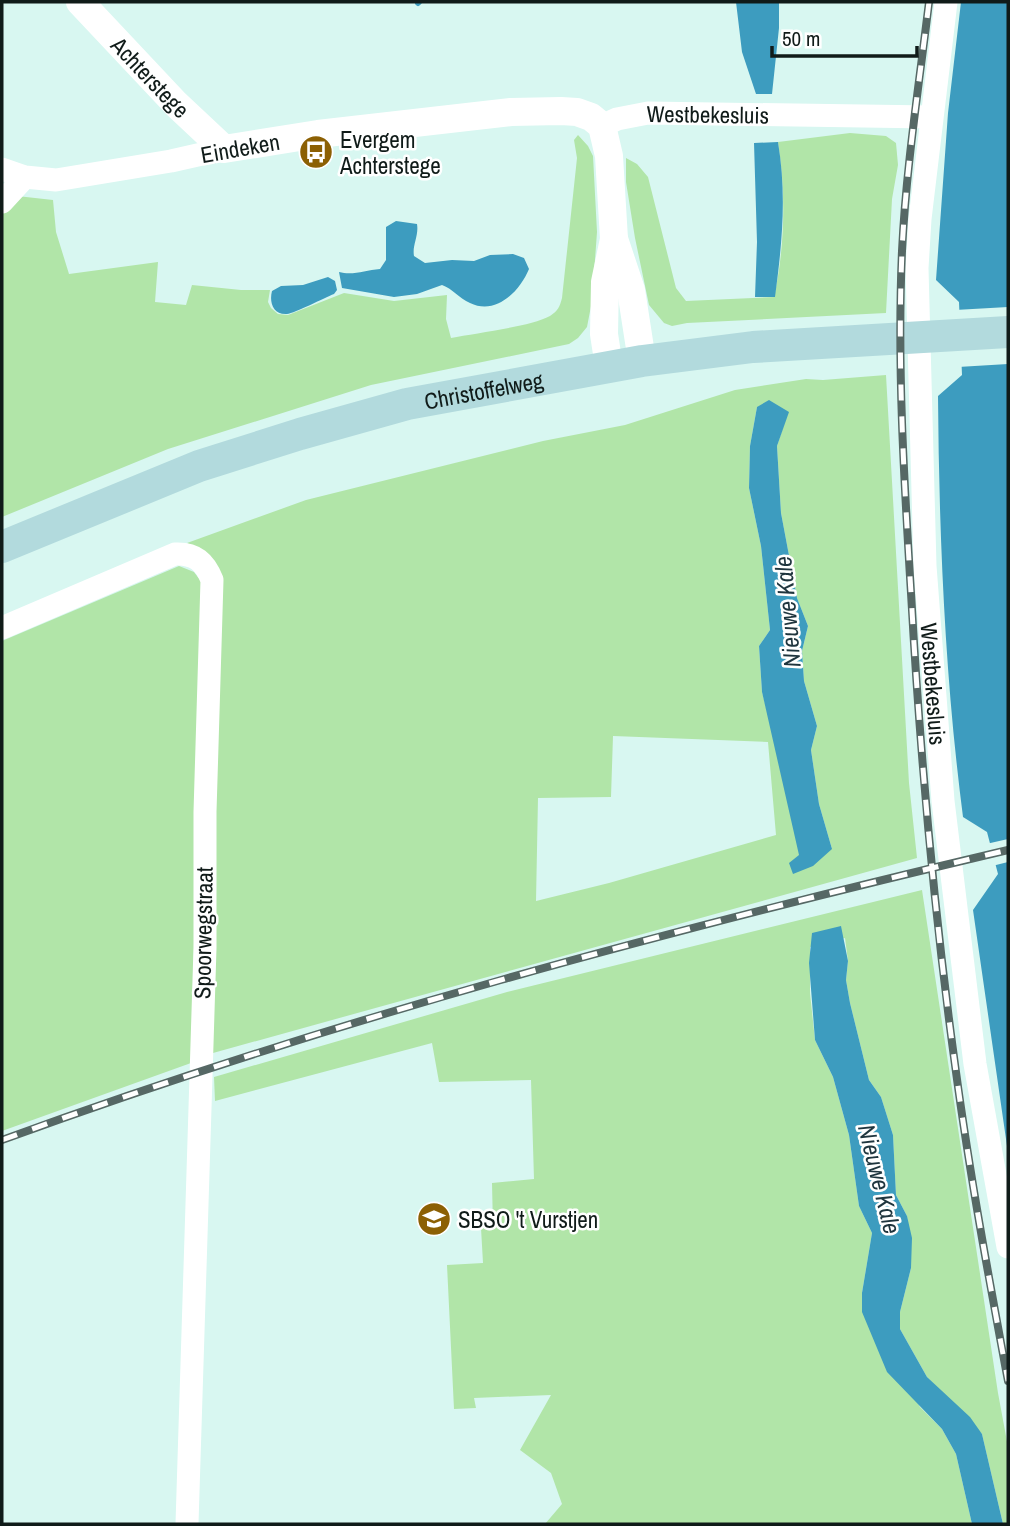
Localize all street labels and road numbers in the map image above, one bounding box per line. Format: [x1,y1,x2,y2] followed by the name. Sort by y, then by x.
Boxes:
[104,29,196,124] street label: Achterstege
[646,97,769,130] street label: Westbekesluis
[198,126,282,170] street label: Eindeken
[422,364,546,416] street label: Christoffelweg
[914,622,954,746] street label: Westbekesluis
[186,867,220,999] street label: Spoorwegstraat

